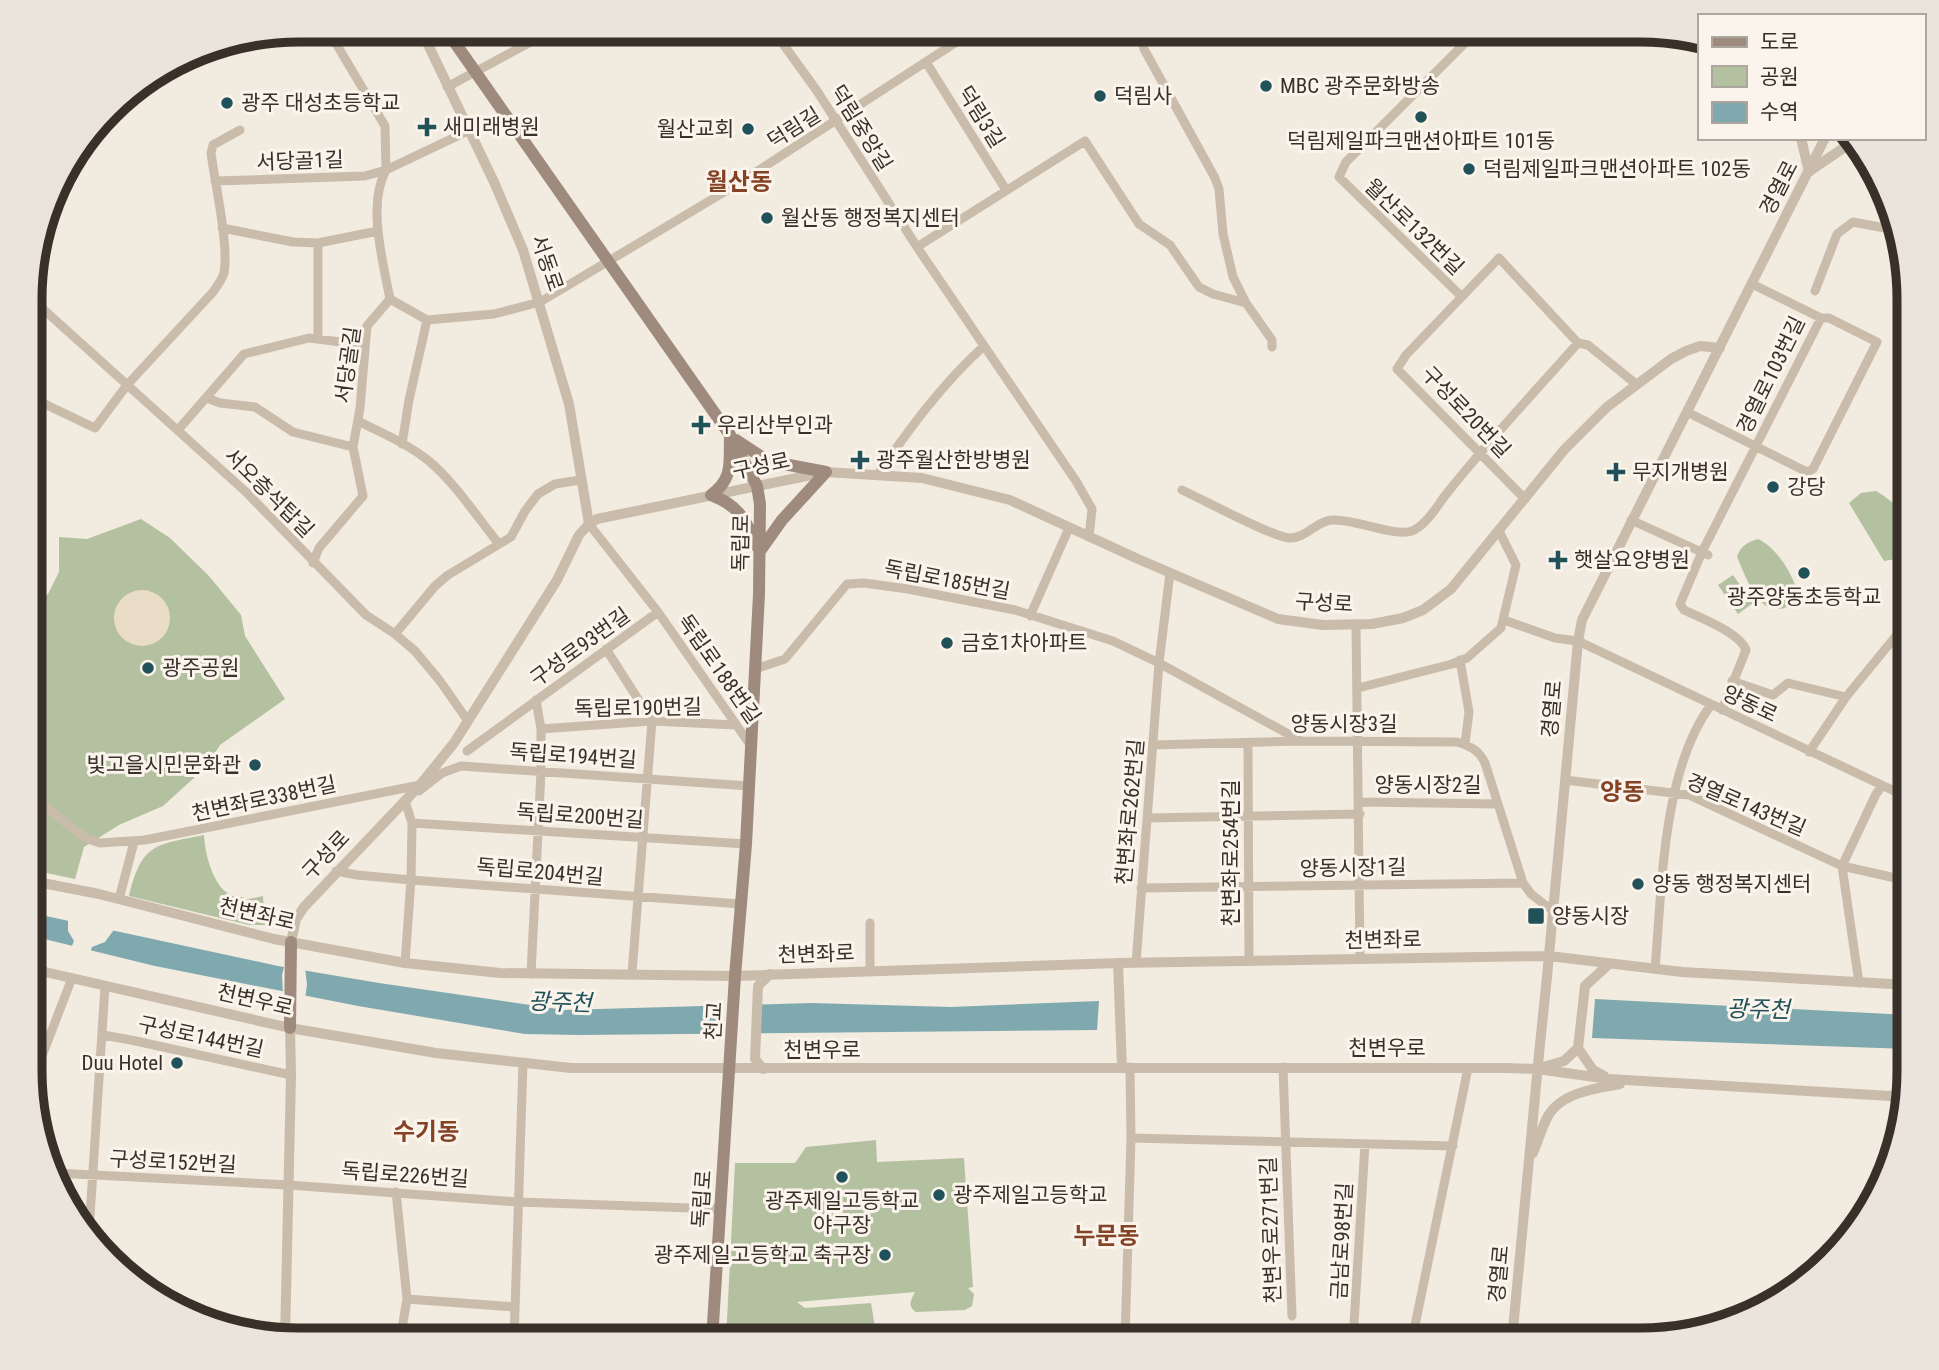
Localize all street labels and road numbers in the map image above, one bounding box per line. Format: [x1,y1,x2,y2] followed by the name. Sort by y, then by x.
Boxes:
[825,81,897,175] street label: 덕림중앙길
[953,82,1009,152] street label: 덕림3길
[763,102,825,154] street label: 덕림길
[256,147,344,175] street label: 서당골1길
[1755,157,1803,219] street label: 경열로
[1360,174,1468,280] street label: 월산로132번길
[526,232,568,294] street label: 서동로
[1732,312,1810,438] street label: 경열로103번길
[331,325,365,405] street label: 서당골길
[1417,361,1515,463] street label: 구성로20번길
[220,444,318,542] street label: 서오층석탑길
[730,448,792,484] street label: 구성로
[728,514,754,572] street label: 독립로
[882,556,1012,604] street label: 독립로185번길
[1294,589,1354,617] street label: 구성로
[525,603,635,691] street label: 구성로93번길
[673,610,765,728] street label: 독립로188번길
[1538,679,1566,739] street label: 경열로
[1719,681,1781,727] street label: 양동로
[574,695,702,721] street label: 독립로190번길
[1291,712,1397,736] street label: 양동시장3길
[1112,738,1148,886] street label: 천변좌로262번길
[508,740,638,772] street label: 독립로194번길
[1683,769,1809,841] street label: 경열로143번길
[190,772,338,826] street label: 천변좌로338번길
[1375,773,1481,797] street label: 양동시장2길
[1219,779,1243,927] street label: 천변좌로254번길
[515,800,645,832] street label: 독립로200번길
[297,826,355,884] street label: 구성로
[475,854,605,890] street label: 독립로204번길
[1299,855,1407,881] street label: 양동시장1길
[217,894,297,934] street label: 천변좌로
[1344,927,1422,953] street label: 천변좌로
[777,941,855,967] street label: 천변좌로
[215,980,295,1020] street label: 천변우로
[701,1001,727,1041] street label: 천교
[136,1012,266,1062] street label: 구성로144번길
[1348,1036,1426,1060] street label: 천변우로
[783,1038,861,1062] street label: 천변우로
[109,1147,237,1177] street label: 구성로152번길
[1256,1156,1286,1304] street label: 천변우로271번길
[340,1159,470,1191] street label: 독립로226번길
[688,1169,716,1229] street label: 독립로
[1327,1182,1357,1300] street label: 금남로98번길
[1485,1244,1513,1304] street label: 경열로

